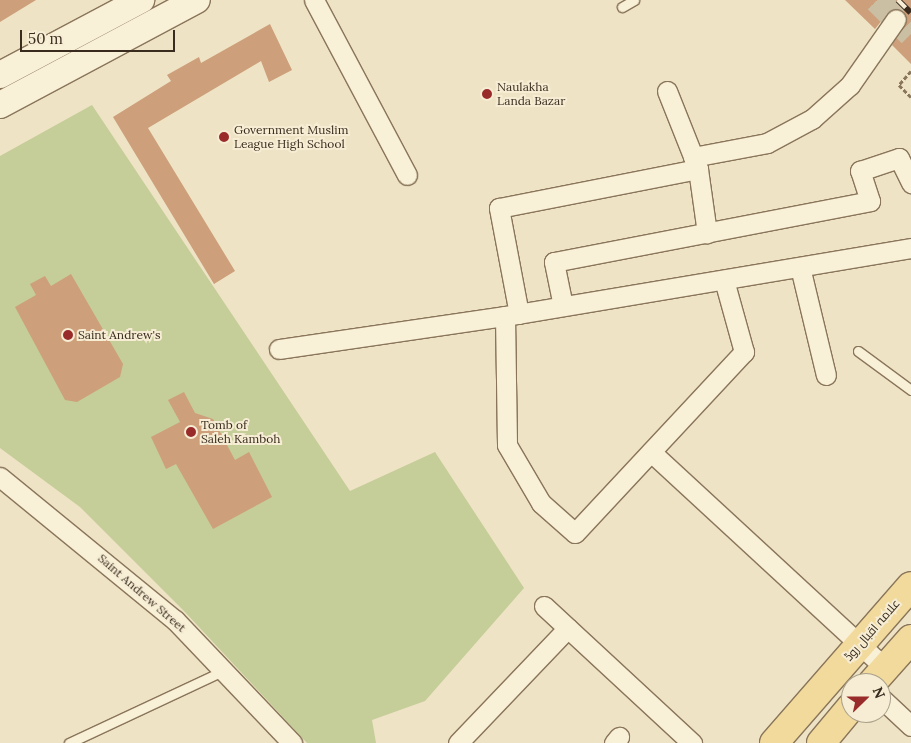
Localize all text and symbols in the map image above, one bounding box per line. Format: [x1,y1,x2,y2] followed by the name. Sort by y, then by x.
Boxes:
[22,20,178,52] scale bar
[28,29,63,48] text: 50 m
[497,80,565,108] place label: Naulakha Landa Bazar
[481,88,493,100] marker: Naulakha Landa Bazar
[234,123,348,151] place label: Government Muslim League High School
[218,131,230,143] marker: Government Muslim League High School
[78,328,161,342] place label: Saint Andrew's
[62,329,74,341] marker: Saint Andrew's
[201,418,280,446] place label: Tomb of Saleh Kamboh
[185,426,197,438] marker: Tomb of Saleh Kamboh
[95,551,189,635] street label: Saint Andrew Street
[841,596,903,664] street label: علامہ اقبال روڈ
[841,673,891,723] north arrow
[869,684,889,701] text: N

